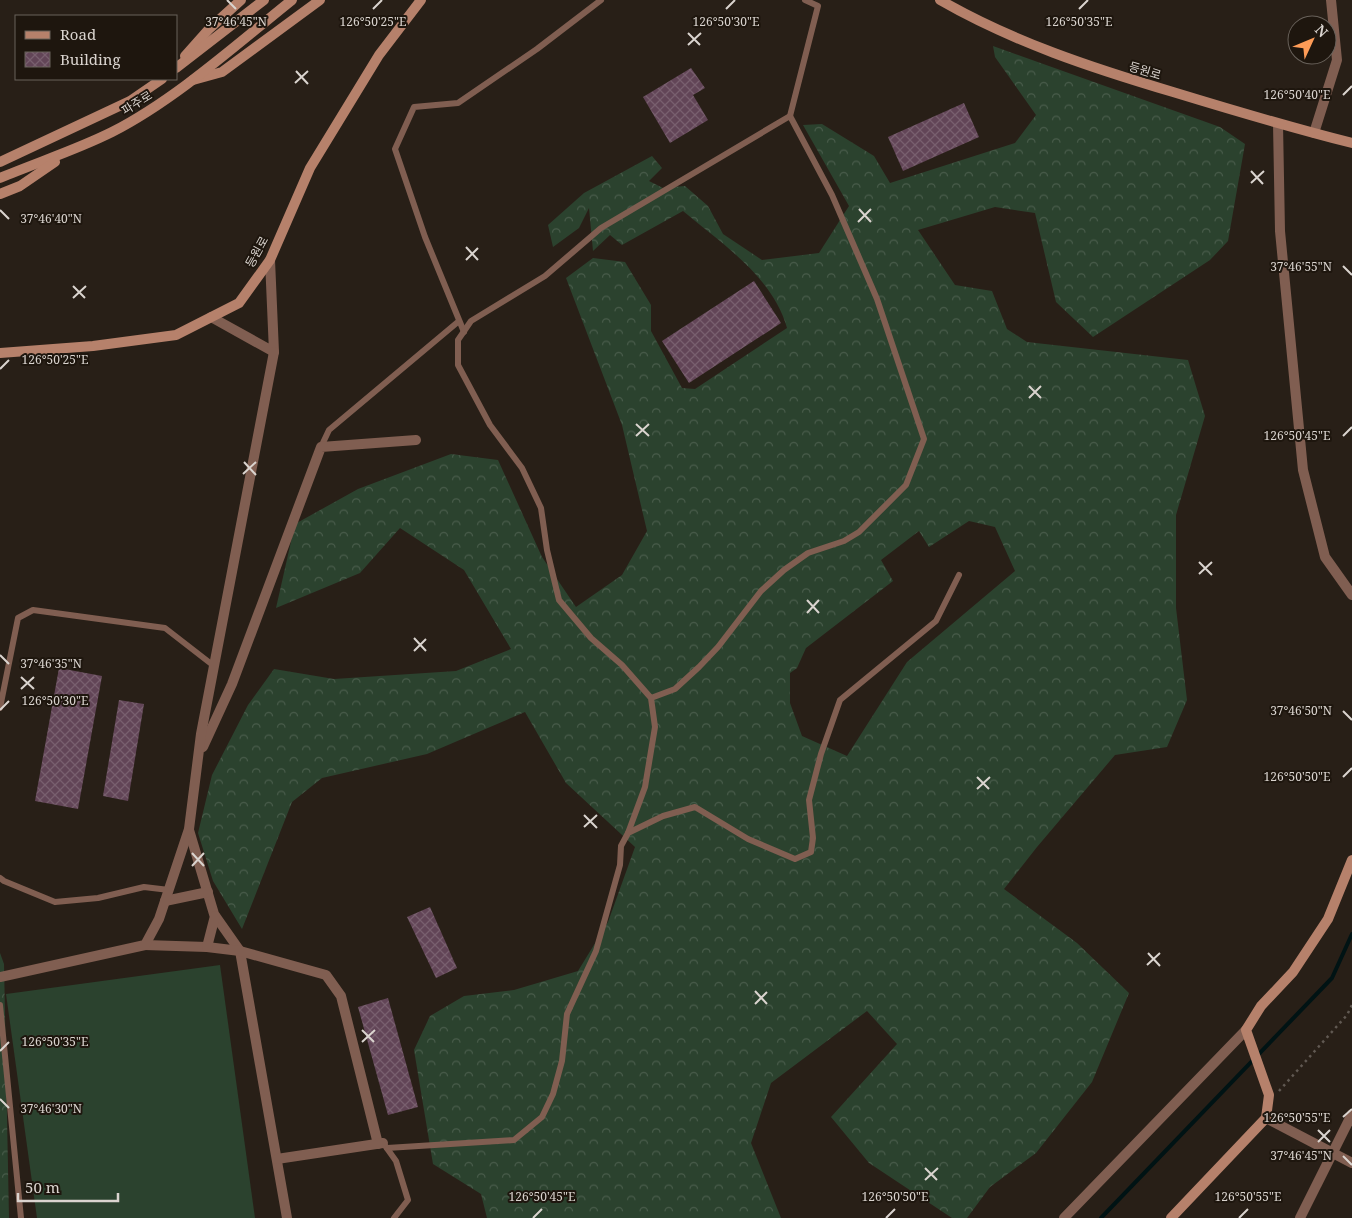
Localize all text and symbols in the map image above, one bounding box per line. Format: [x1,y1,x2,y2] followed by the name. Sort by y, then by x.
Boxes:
[205,13,267,30] text: 37°46'45"N
[340,13,406,30] text: 126°50'25"E
[693,13,759,30] text: 126°50'30"E
[1046,13,1112,30] text: 126°50'35"E
[15,15,178,80] legend
[1287,15,1337,65] north arrow
[1311,20,1332,41] text: N
[60,24,96,44] text: Road
[60,49,121,69] text: Building
[1127,58,1163,83] street label: 등원로
[1264,86,1330,103] text: 126°50'40"E
[118,87,155,119] street label: 파주로
[20,210,82,227] text: 37°46'40"N
[241,233,272,270] street label: 등원로
[1270,258,1332,275] text: 37°46'55"N
[22,351,88,368] text: 126°50'25"E
[1264,427,1330,444] text: 126°50'45"E
[20,655,82,672] text: 37°46'35"N
[22,692,88,709] text: 126°50'30"E
[1270,702,1332,719] text: 37°46'50"N
[1264,768,1330,785] text: 126°50'50"E
[22,1033,88,1050] text: 126°50'35"E
[20,1100,82,1117] text: 37°46'30"N
[1264,1109,1330,1126] text: 126°50'55"E
[1270,1147,1332,1164] text: 37°46'45"N
[18,1170,118,1202] scale bar
[25,1177,60,1197] text: 50 m
[509,1188,575,1205] text: 126°50'45"E
[862,1188,928,1205] text: 126°50'50"E
[1215,1188,1281,1205] text: 126°50'55"E

